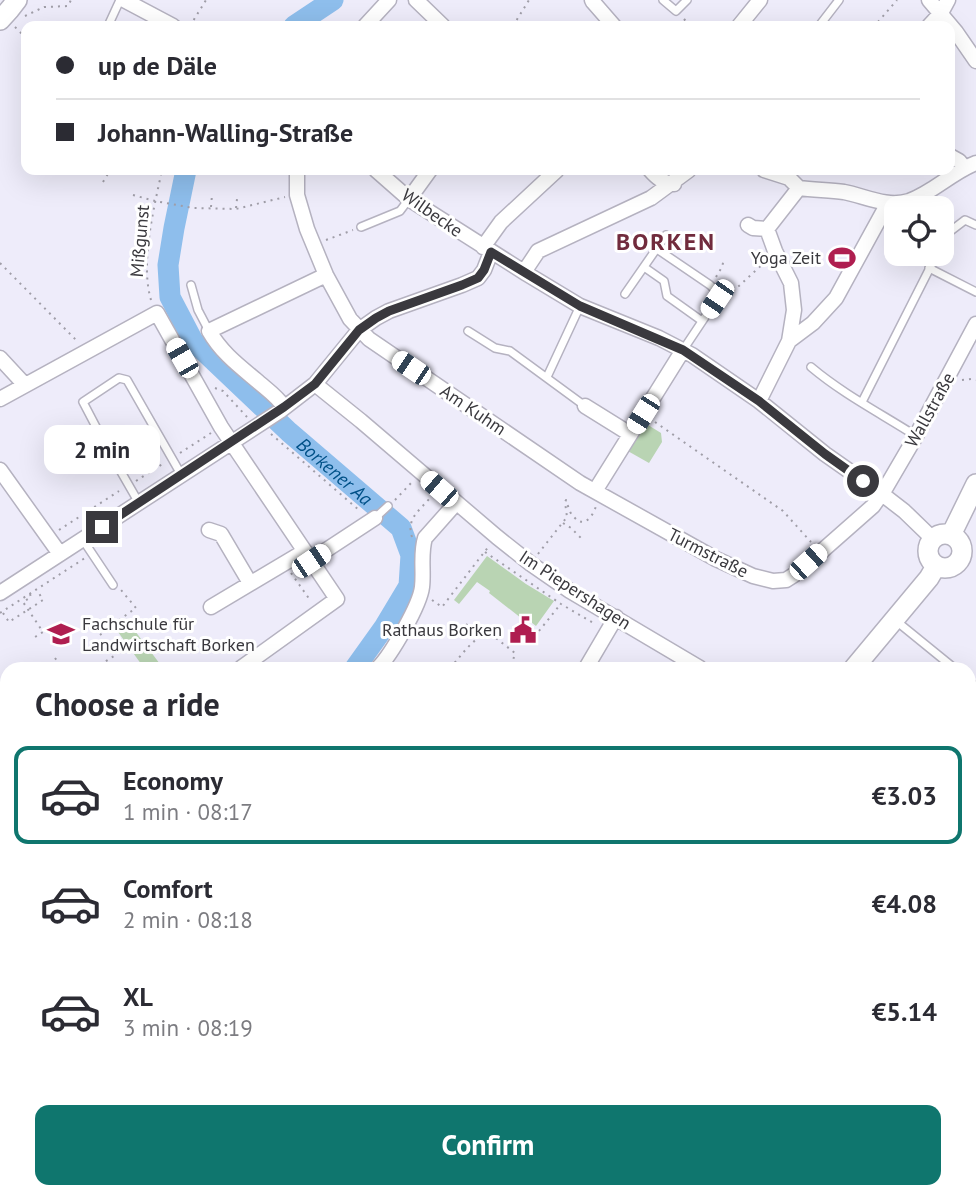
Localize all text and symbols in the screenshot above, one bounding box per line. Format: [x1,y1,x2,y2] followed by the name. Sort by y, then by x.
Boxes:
[98,49,217,82] text: up de Däle
[98,116,353,149] text: Johann-Walling-Straße
[397,183,467,242] street label: Wilbecke
[884,196,954,266] map controls
[884,196,954,266] button: locate
[125,204,154,278] street label: Mißgunst
[616,226,716,257] district label: BORKEN
[827,243,857,273] sports icon: Yoga Zeit
[751,246,821,269] place label: Yoga Zeit
[697,276,738,322] car
[163,335,202,381] car
[388,348,435,388] car
[900,368,960,451] street label: Wallstraße
[436,379,511,440] street label: Am Kuhm
[623,391,664,437] car
[44,426,160,475] callout: 2 min
[292,432,378,511] water label: Borkener Aa
[74,435,130,464] text: 2 min
[847,465,879,497] route start
[417,467,462,511] car
[86,511,118,543] route end
[664,523,752,583] street label: Turmstraße
[786,540,831,584] car
[288,541,335,581] car
[515,545,636,634] street label: Im Piepershagen
[82,612,255,656] place label: Fachschule für Landwirtschaft Borken
[508,615,538,645] public building icon: Rathaus Borken
[382,618,502,641] place label: Rathaus Borken
[46,619,76,649] school or university icon: Fachschule für Landwirtschaft Borken
[35,683,220,725] text: Choose a ride
[39,764,102,827] icon: car
[123,764,223,797] text: Economy
[872,779,937,812] text: €3.03
[123,797,253,826] text: 1 min · 08:17
[39,872,102,935] icon: car
[123,872,213,905] text: Comfort
[872,887,937,920] text: €4.08
[123,905,253,934] text: 2 min · 08:18
[39,980,102,1043] icon: car
[123,980,153,1013] text: XL
[872,995,937,1028] text: €5.14
[123,1013,253,1042] text: 3 min · 08:19
[35,1105,941,1185] button: Confirm

